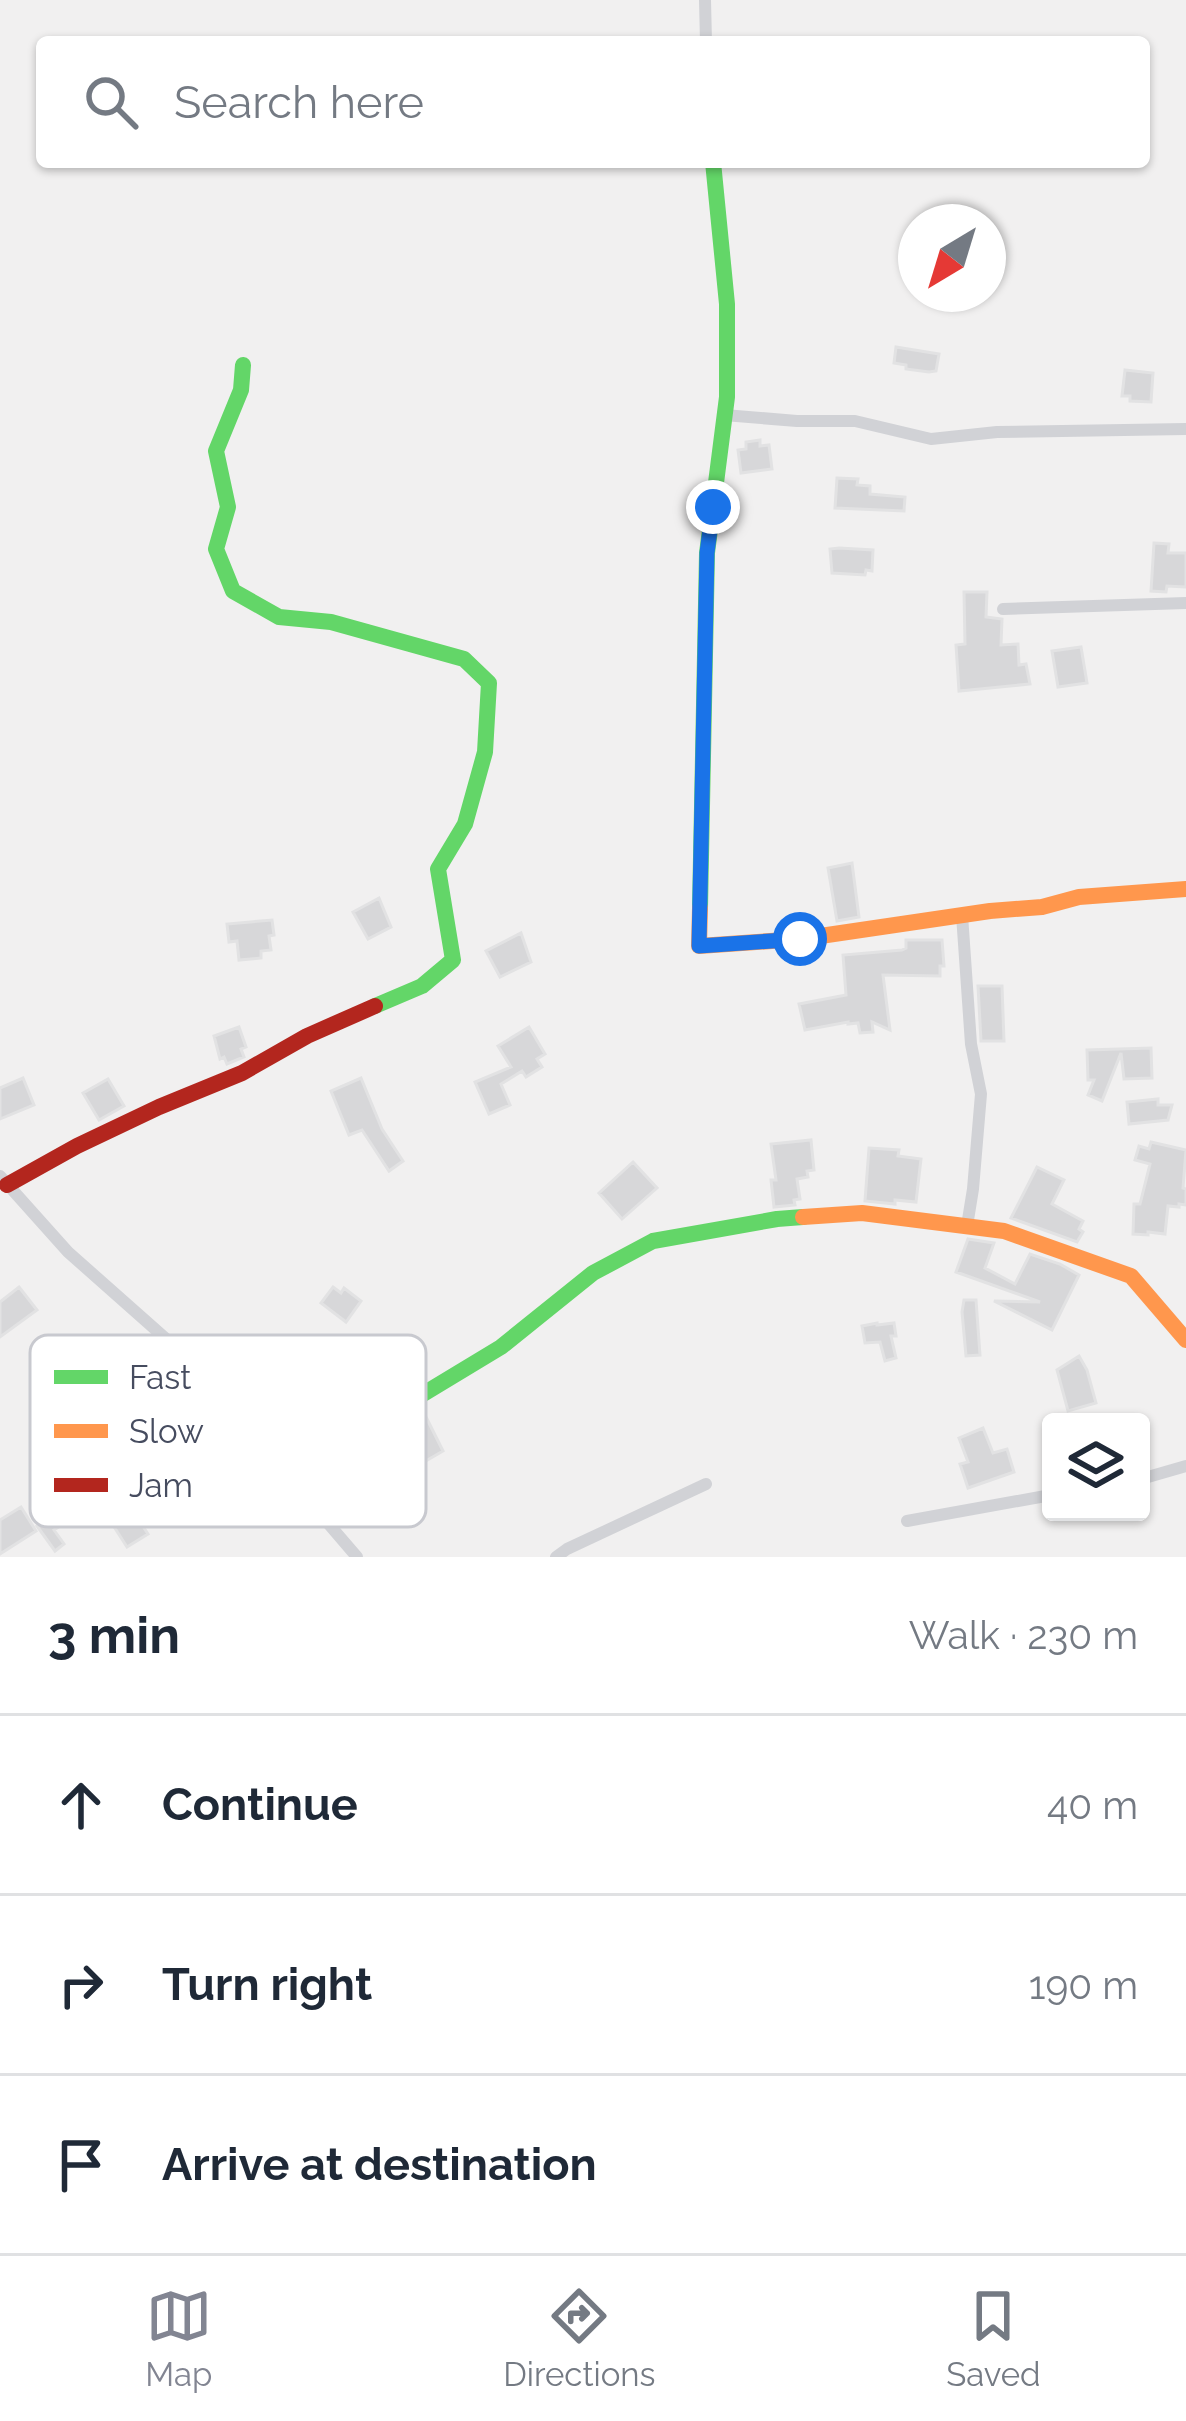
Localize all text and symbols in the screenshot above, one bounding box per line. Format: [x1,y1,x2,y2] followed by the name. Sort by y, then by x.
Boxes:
[36,36,1150,168] search box
[78,69,144,135] icon: search
[174,76,424,129] text: Search here
[898,204,1006,312] north arrow
[686,480,740,534] route end
[773,912,827,966] route start
[30,1335,426,1527] legend
[129,1358,191,1397] text: Fast
[129,1412,204,1451] text: Slow
[1042,1413,1150,1521] map controls
[1042,1413,1150,1521] button: layers
[129,1466,193,1505] text: Jam
[48,1605,180,1665] text: 3 min
[909,1612,1138,1658] text: Walk · 230 m
[48,1772,114,1838] icon: ahead
[162,1778,358,1831] text: Continue
[1047,1782,1138,1828] text: 40 m
[48,1952,114,2018] icon: right
[162,1958,372,2011] text: Turn right
[1029,1962,1138,2008] text: 190 m
[48,2132,114,2198] icon: arrive
[162,2138,597,2191] text: Arrive at destination
[145,2283,212,2394] tab: Map
[503,2283,656,2394] tab: Directions
[946,2283,1041,2394] tab: Saved

